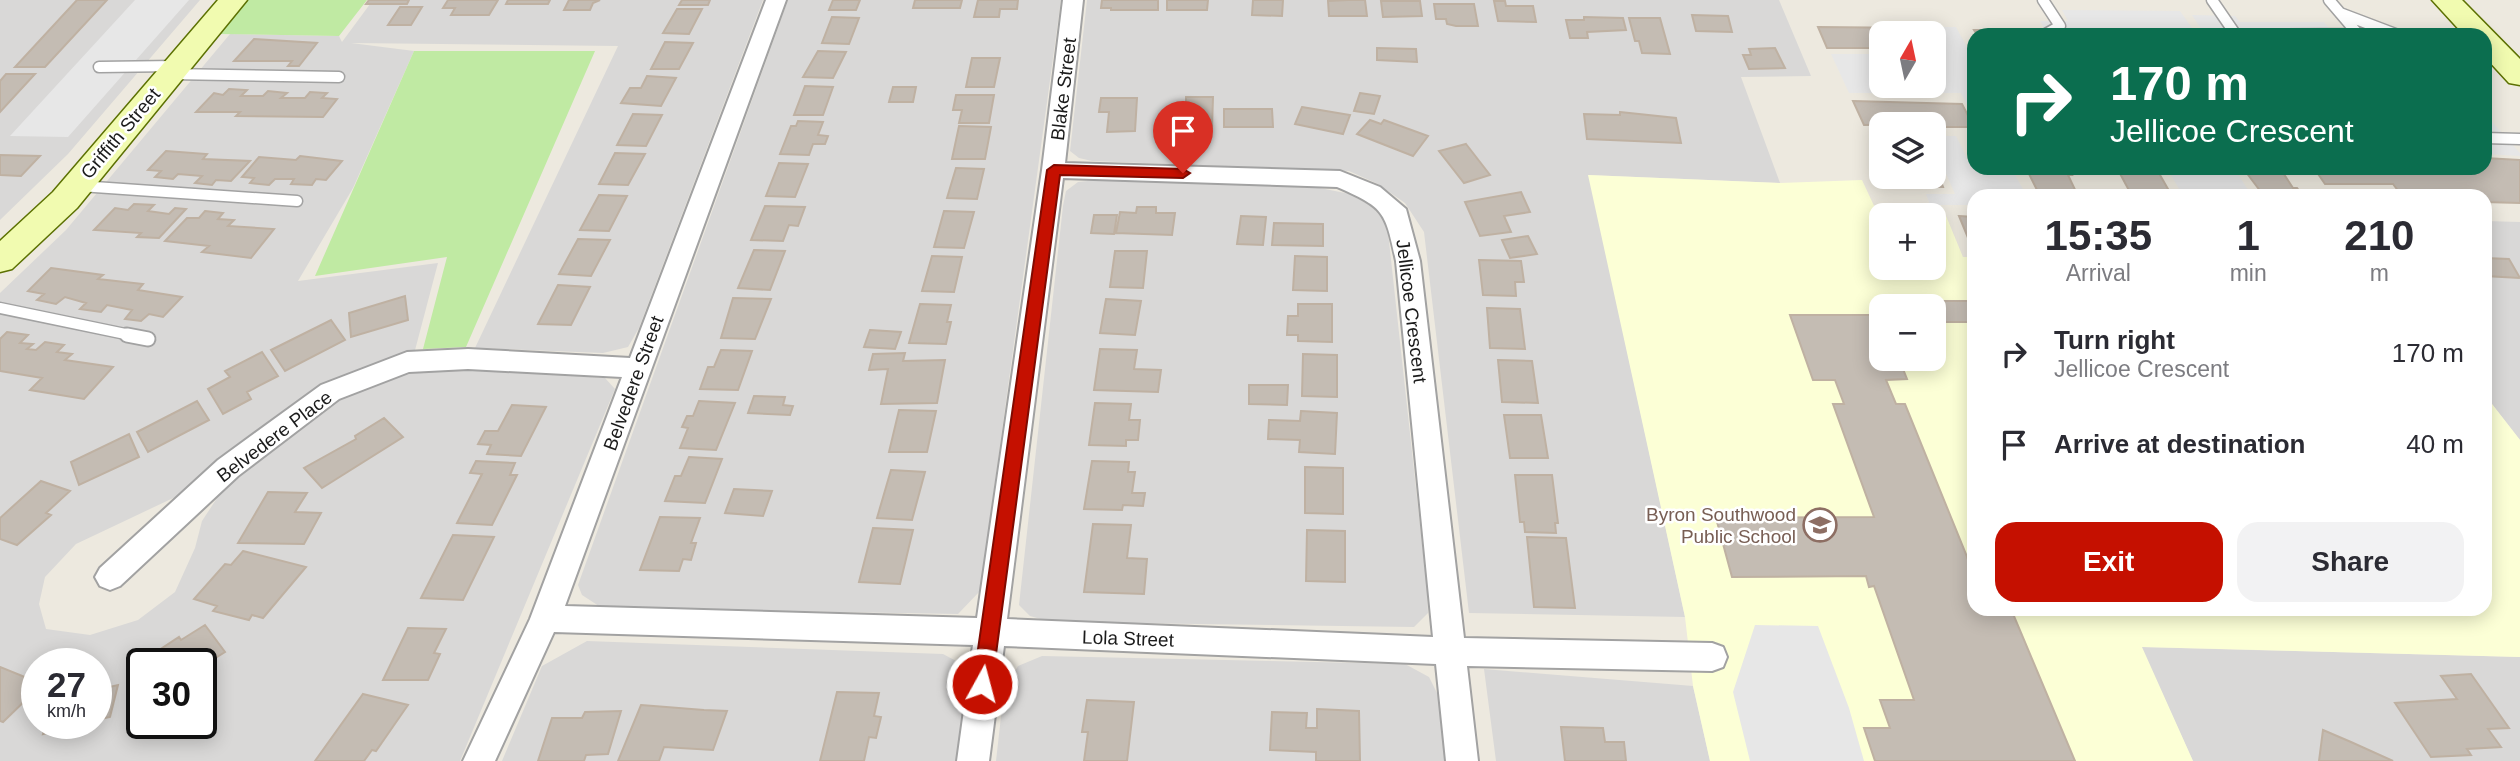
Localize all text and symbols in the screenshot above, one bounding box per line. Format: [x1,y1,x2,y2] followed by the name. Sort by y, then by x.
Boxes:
[1869,21,1946,98] north arrow
[1869,21,1946,371] map controls
[1047,36,1080,142] street label: Blake Street
[1995,56,2086,147] icon: right
[2110,56,2249,110] text: 170 m
[76,83,165,183] street label: Griffith Street
[1153,101,1213,173] pin
[1164,112,1202,150] icon: arrive
[1869,112,1946,189] button: layers
[2110,113,2354,149] text: Jellicoe Crescent
[1869,203,1946,280] button: +
[2045,212,2152,259] text: 15:35
[2236,212,2260,259] text: 1
[2344,212,2414,259] text: 210
[1392,238,1431,385] street label: Jellicoe Crescent
[2066,260,2131,286] text: Arrival
[2230,260,2267,286] text: min
[2370,260,2389,286] text: m
[1869,294,1946,371] button: −
[599,312,668,453] street label: Belvedere Street
[2054,325,2175,355] text: Turn right
[1995,335,2033,373] icon: right
[2392,338,2464,368] text: 170 m
[2054,356,2229,382] text: Jellicoe Crescent
[213,386,336,486] street label: Belvedere Place
[1995,426,2033,464] icon: arrive
[2054,429,2305,459] text: Arrive at destination
[2406,429,2464,459] text: 40 m
[1646,504,1796,547] place label: Byron Southwood Public School
[1801,506,1839,544] school or university icon: Byron Southwood Public School
[1995,522,2223,602] button: Exit
[2237,522,2464,602] button: Share
[1082,626,1175,651] street label: Lola Street
[945,647,1019,721] position arrow
[126,648,217,739] speed limit sign: 30
[47,665,86,704] text: 27
[47,701,86,721] text: km/h

